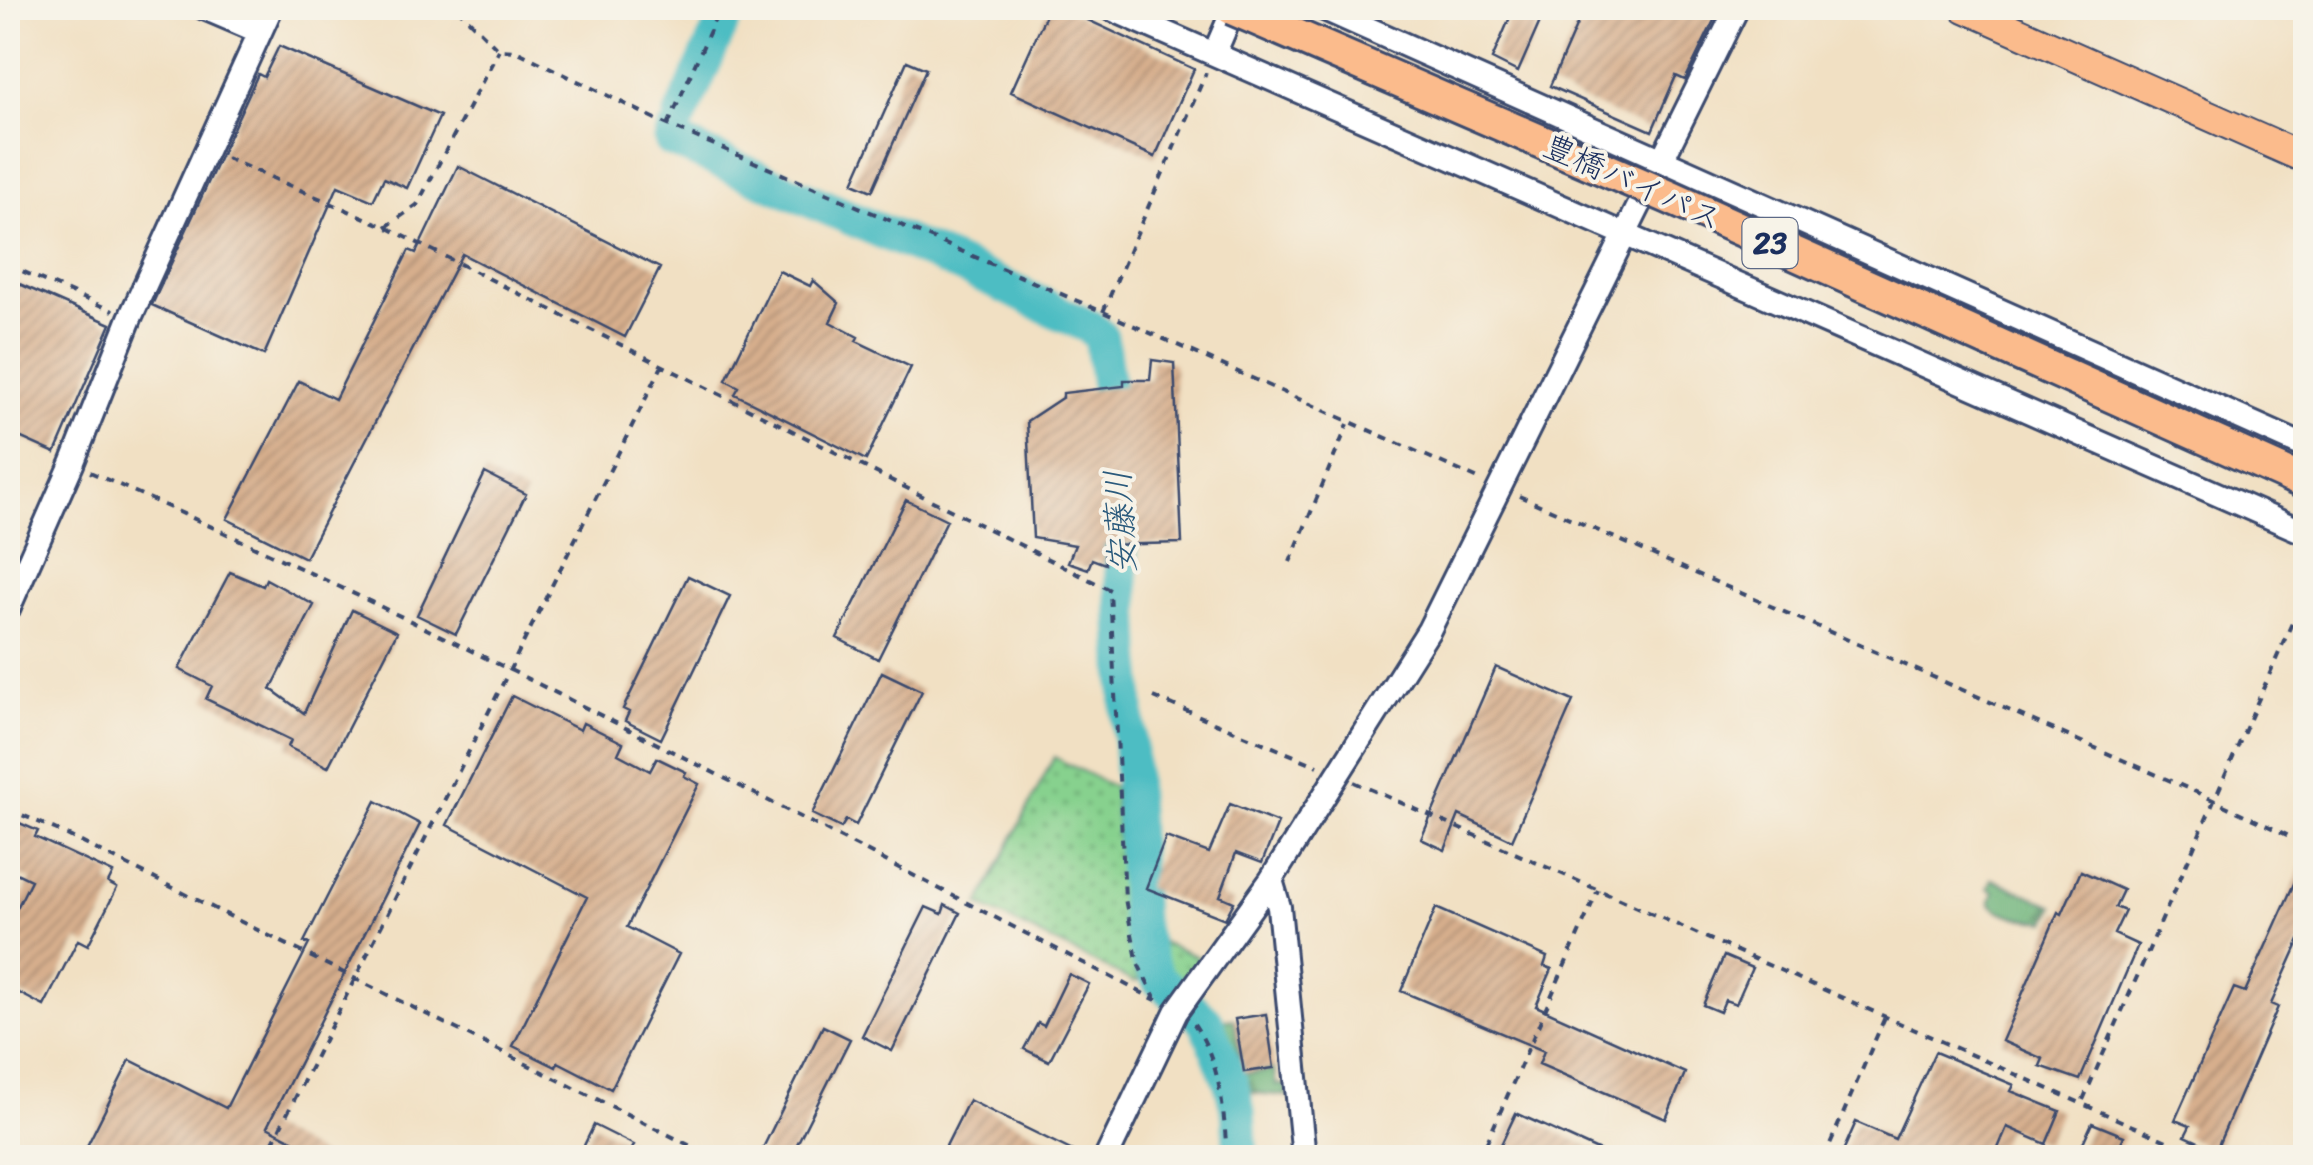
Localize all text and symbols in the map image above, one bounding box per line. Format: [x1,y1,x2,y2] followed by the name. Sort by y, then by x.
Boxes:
[1534,118,1732,247] street label: 豊橋バイパス
[1742,218,1798,268] road number: 23
[1086,468,1154,576] water label: 安藤川

